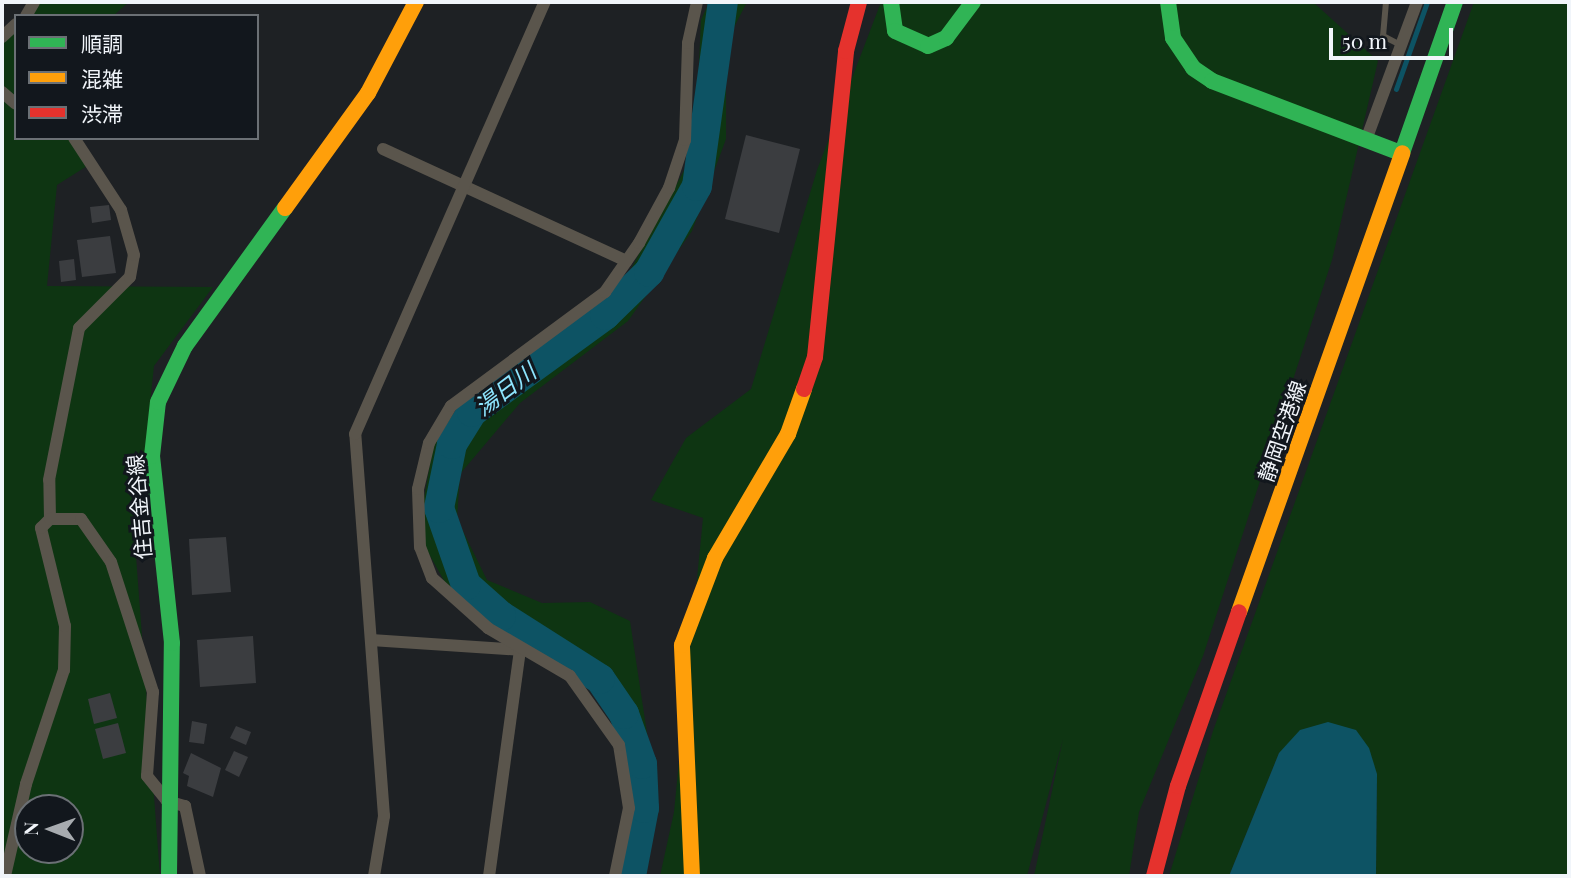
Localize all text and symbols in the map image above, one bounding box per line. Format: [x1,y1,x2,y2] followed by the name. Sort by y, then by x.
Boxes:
[14,14,259,140] legend
[1333,14,1457,58] scale bar
[1342,26,1387,54] text: 50 m
[81,29,123,57] text: 順調
[81,64,123,92] text: 混雑
[81,99,123,127] text: 渋滞
[469,357,541,421] water label: 湯日川
[1252,377,1310,485] street label: 静岡空港線
[121,454,155,560] street label: 住吉金谷線
[14,794,84,864] north arrow
[17,822,43,836] text: N

